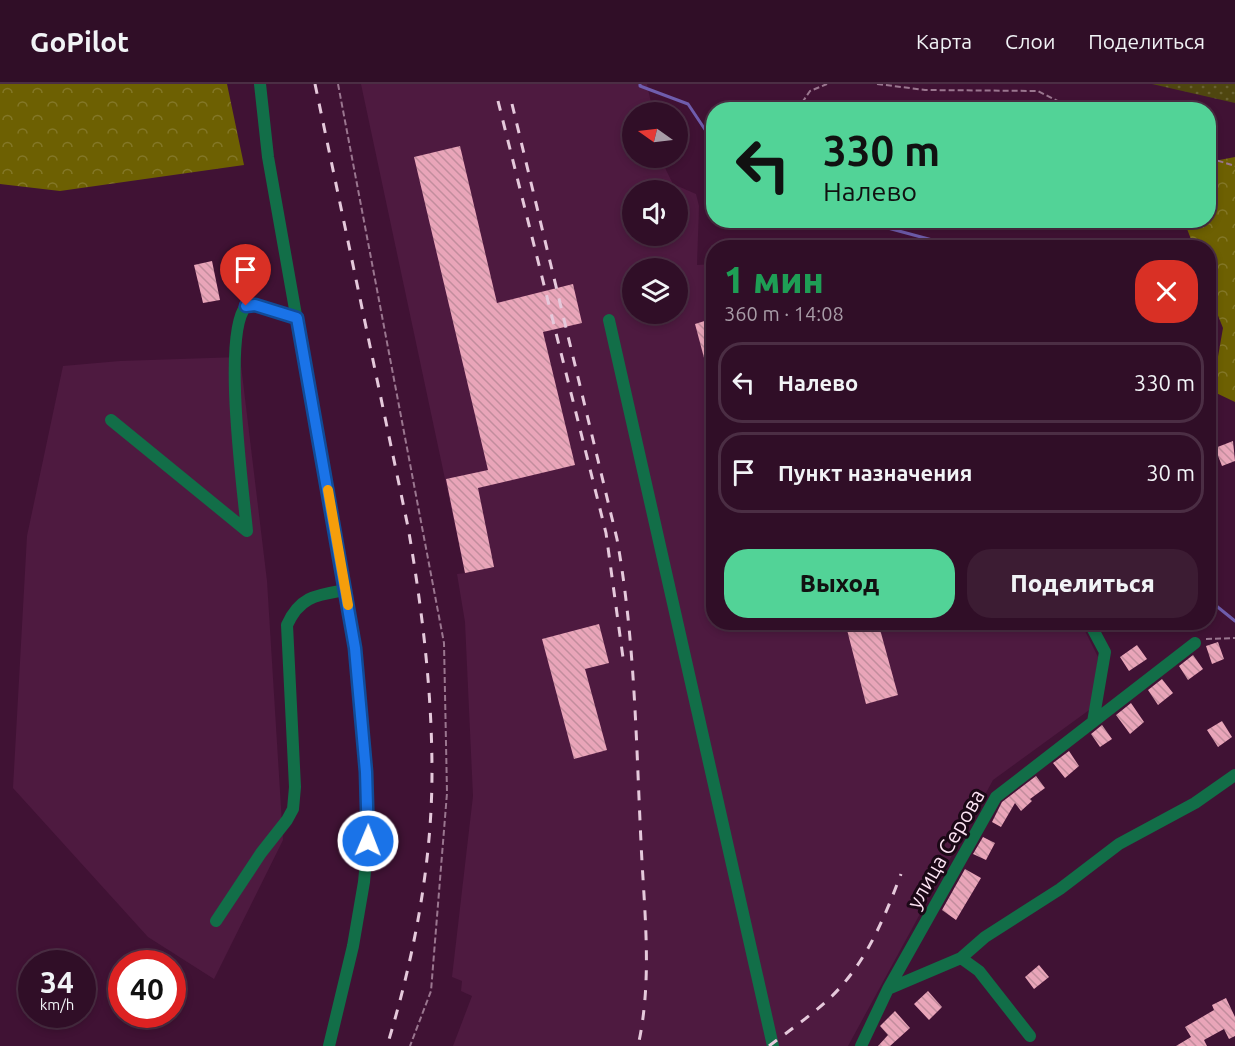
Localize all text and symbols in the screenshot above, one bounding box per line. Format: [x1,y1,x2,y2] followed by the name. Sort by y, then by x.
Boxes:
[30,26,129,57] text: GoPilot
[916,29,972,53] text: Карта
[1005,29,1055,53] text: Слои
[1088,29,1205,53] text: Поделиться
[622,102,688,168] north arrow
[622,102,688,324] map controls
[724,126,802,204] icon: left
[823,127,940,174] text: 330 m
[823,176,917,206] text: Налево
[622,180,688,246] button: sound
[220,244,271,306] pin
[229,253,262,286] icon: arrive
[622,258,688,324] button: layers
[724,259,824,300] text: 1 мин
[1135,260,1198,323] button: close
[724,302,844,325] text: 360 m · 14:08
[727,366,760,399] icon: left
[778,370,858,395] text: Налево
[1134,370,1195,395] text: 330 m
[727,456,760,489] icon: arrive
[778,460,972,485] text: Пункт назначения
[1146,460,1195,485] text: 30 m
[724,549,955,618] button: Выход
[967,549,1198,618] button: Поделиться
[901,785,989,912] street label: улица Серова
[336,809,400,873] position arrow
[108,950,186,1028] speed limit sign: 40
[40,965,74,999] text: 34
[40,996,74,1013] text: km/h

